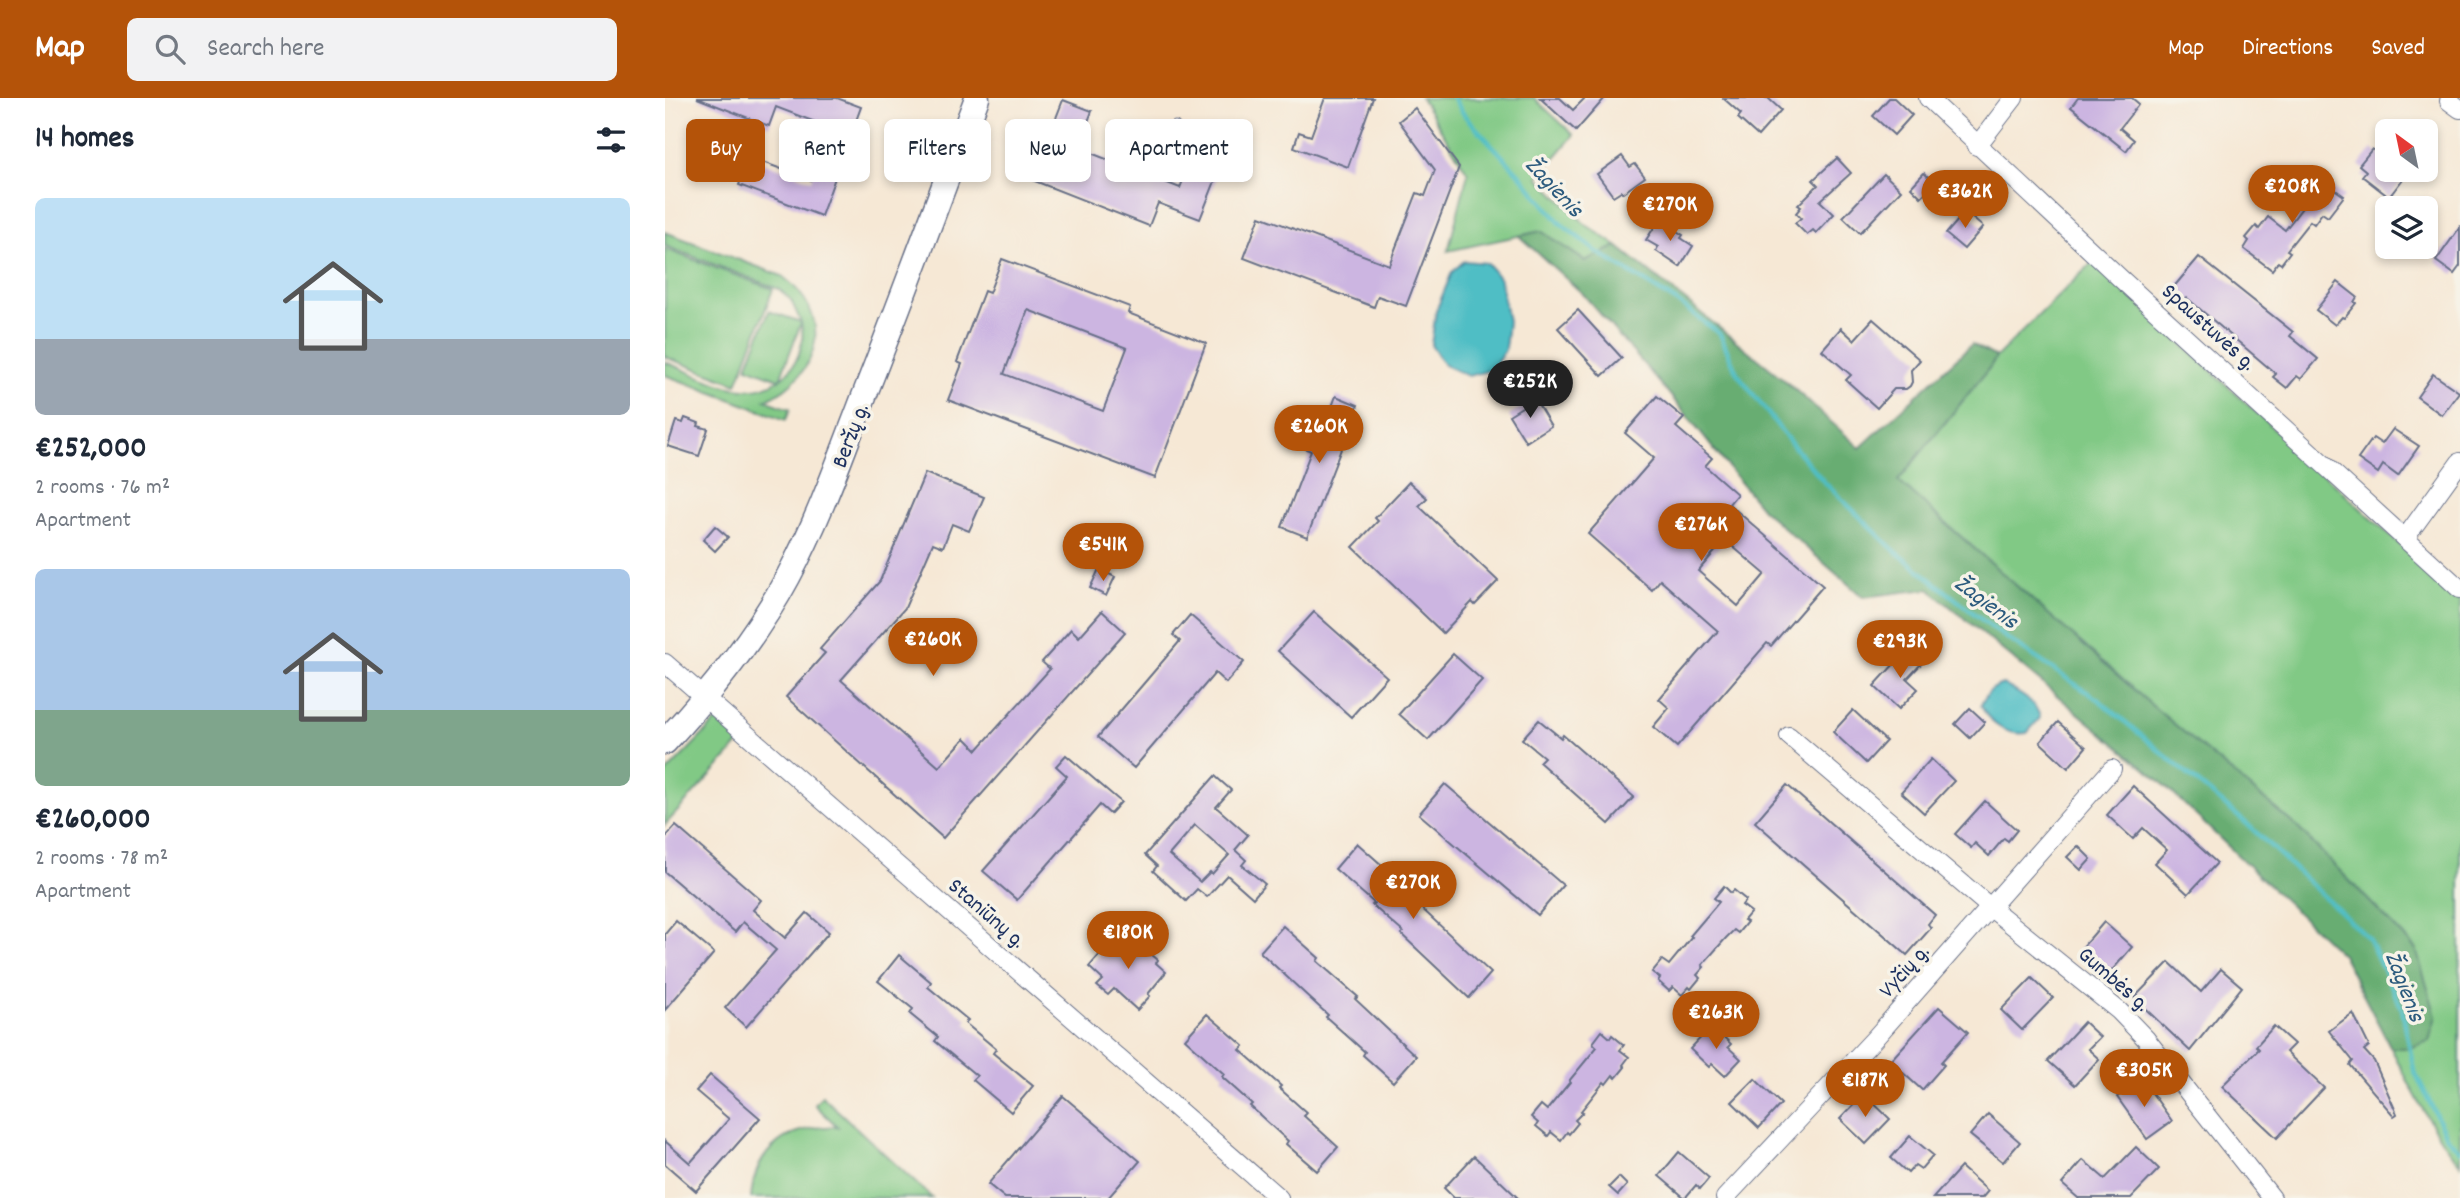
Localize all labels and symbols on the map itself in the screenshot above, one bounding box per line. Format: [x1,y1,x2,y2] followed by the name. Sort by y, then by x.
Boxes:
[2375,119,2438,182] north arrow
[1515,150,1591,227] water label: Žagienis
[2243,166,2341,225] pin: €208K
[1916,170,2014,230] pin: €362K
[1621,184,1719,243] pin: €270K
[2153,277,2262,380] street label: Spaustuvės g.
[1481,360,1579,420] pin: €252K
[825,399,880,473] street label: Beržų g.
[1270,406,1368,465] pin: €260K
[1652,504,1750,563] pin: €276K
[1054,524,1152,583] pin: €541K
[1946,568,2025,639] water label: Žagienis
[884,618,982,678] pin: €260K
[1851,620,1949,680] pin: €293K
[1364,862,1462,921] pin: €270K
[939,871,1032,958] street label: Staniūnų g.
[1079,912,1177,971] pin: €180K
[1872,938,1939,1007] street label: Vyčių g.
[2069,940,2156,1021] street label: Gumbės g.
[2374,947,2432,1028] water label: Žagienis
[1667,992,1765,1051] pin: €263K
[2095,1049,2193,1109] pin: €305K
[1816,1060,1914,1119] pin: €187K

